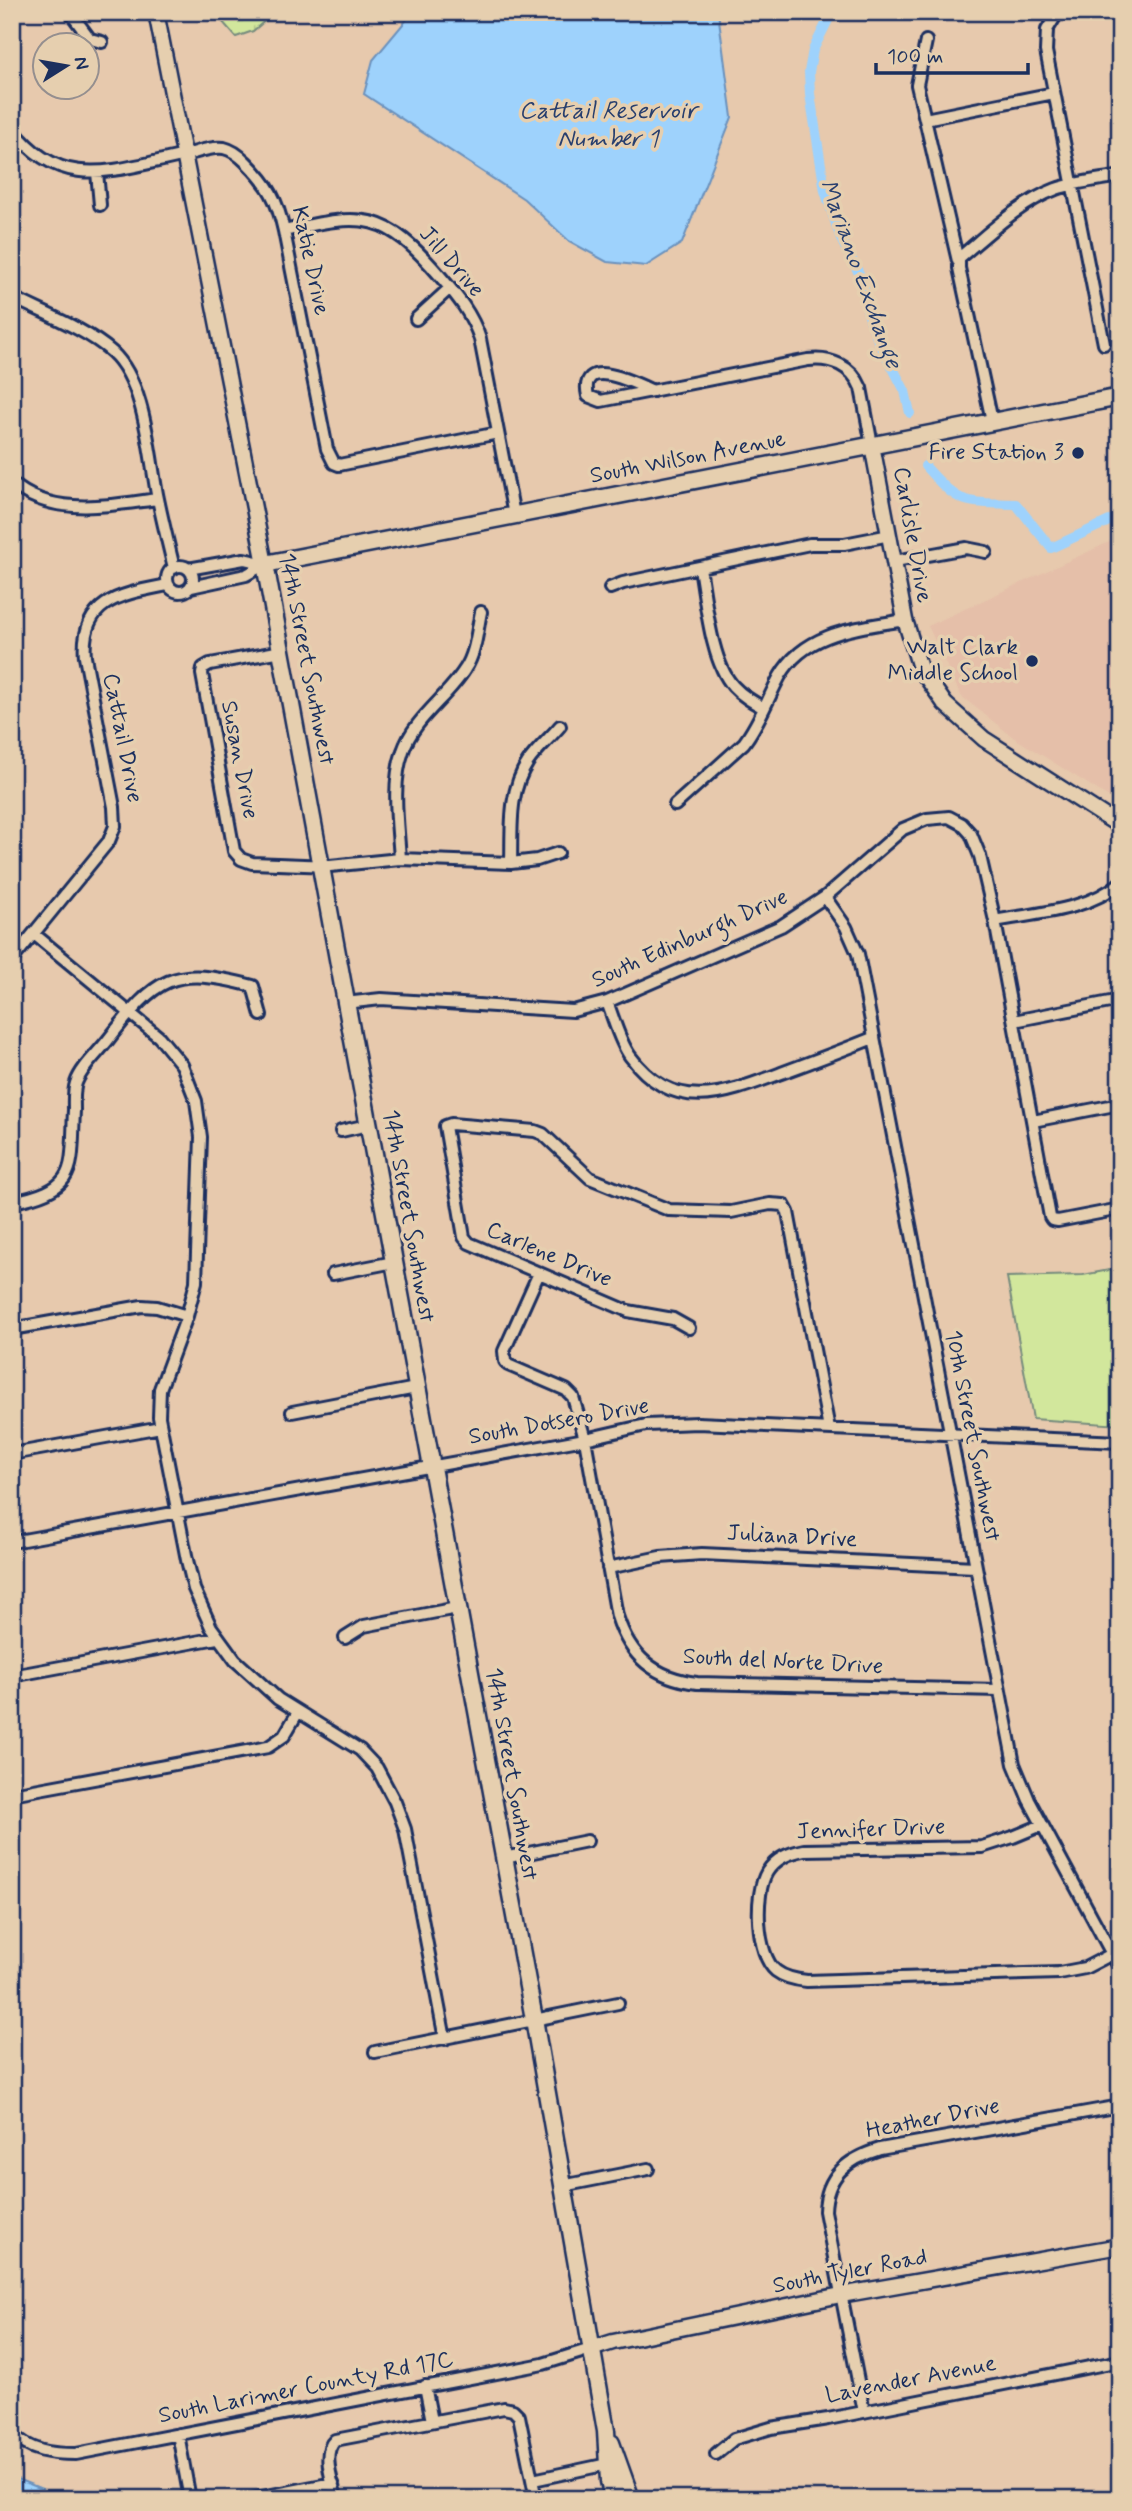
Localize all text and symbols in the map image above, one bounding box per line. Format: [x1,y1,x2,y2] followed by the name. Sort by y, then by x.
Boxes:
[32,32,102,102] north arrow
[876,32,1029,76] scale bar
[887,43,943,71] text: 100 m
[68,54,95,72] text: N
[519,96,701,155] water label: Cattail Reservoir Number 1
[809,175,909,375] water label: Mariano Exchange
[284,204,336,318] street label: Katie Drive
[412,220,490,304] street label: Jill Drive
[588,424,789,492] street label: South Wilson Avenue
[929,438,1064,468] place label: Fire Station 3
[1070,445,1086,461] marker: Fire Station 3
[885,465,939,605] street label: Carlisle Drive
[271,550,341,768] street label: 14th Street Southwest
[888,633,1018,689] place label: Walt Clark Middle School
[1024,653,1040,669] marker: Walt Clark Middle School
[95,671,149,805] street label: Cattail Drive
[213,698,265,822] street label: Susan Drive
[587,882,794,998] street label: South Edinburgh Drive
[375,1107,441,1325] street label: 14th Street Southwest
[482,1215,616,1295] street label: Carlene Drive
[937,1328,1007,1544] street label: 10th Street Southwest
[466,1391,652,1453] street label: South Dotsero Drive
[726,1519,858,1555] street label: Juliana Drive
[682,1642,884,1682] street label: South del Norte Drive
[478,1665,544,1883] street label: 14th Street Southwest
[796,1812,946,1848] street label: Jennifer Drive
[864,2091,1002,2147] street label: Heather Drive
[770,2242,930,2302] street label: South Tyler Road
[156,2345,456,2431] street label: South Larimer County Rd 17C
[823,2349,999,2411] street label: Lavender Avenue

